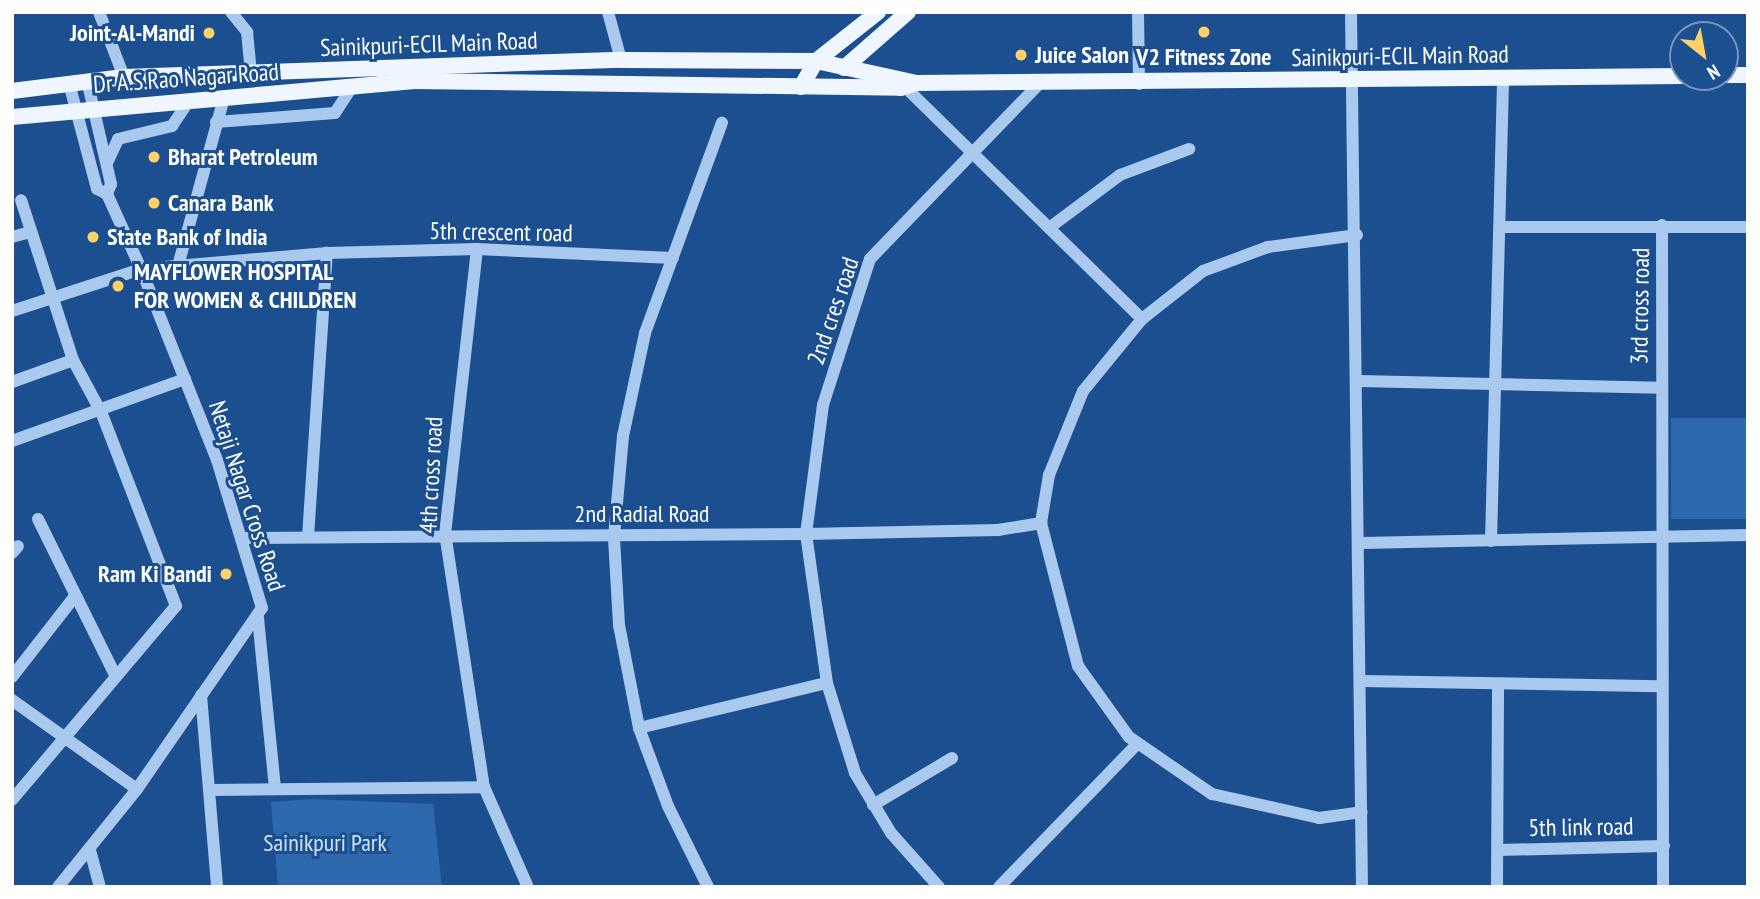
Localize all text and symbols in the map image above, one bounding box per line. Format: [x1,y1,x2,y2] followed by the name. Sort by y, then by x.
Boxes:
[70,19,195,47] place label: Joint-Al-Mandi
[1669,21,1739,91] north arrow
[1196,24,1212,40] marker: V2 Fitness Zone
[201,25,217,41] marker: Joint-Al-Mandi
[319,26,539,62] street label: Sainikpuri-ECIL Main Road
[1291,40,1509,72] street label: Sainikpuri-ECIL Main Road
[1035,41,1129,69] place label: Juice Salon
[1136,43,1272,71] place label: V2 Fitness Zone
[1013,47,1029,63] marker: Juice Salon
[92,57,280,99] street label: Dr A.S.Rao Nagar Road
[1703,59,1724,85] text: N
[168,143,318,171] place label: Bharat Petroleum
[146,149,162,165] marker: Bharat Petroleum
[168,189,274,217] place label: Canara Bank
[146,195,162,211] marker: Canara Bank
[429,216,573,248] street label: 5th crescent road
[107,223,268,251] place label: State Bank of India
[85,229,101,245] marker: State Bank of India
[1625,247,1655,365] street label: 3rd cross road
[801,253,865,369] street label: 2nd cres road
[134,258,357,314] place label: MAYFLOWER HOSPITAL FOR WOMEN & CHILDREN
[108,276,128,296] marker: MAYFLOWER HOSPITAL FOR WOMEN & CHILDREN
[203,397,291,595] street label: Netaji Nagar Cross Road
[414,416,448,534] street label: 4th cross road
[575,500,709,528] street label: 2nd Radial Road
[98,560,212,588] place label: Ram Ki Bandi
[218,566,234,582] marker: Ram Ki Bandi
[1528,812,1634,842] street label: 5th link road
[263,829,387,857] park label: Sainikpuri Park

